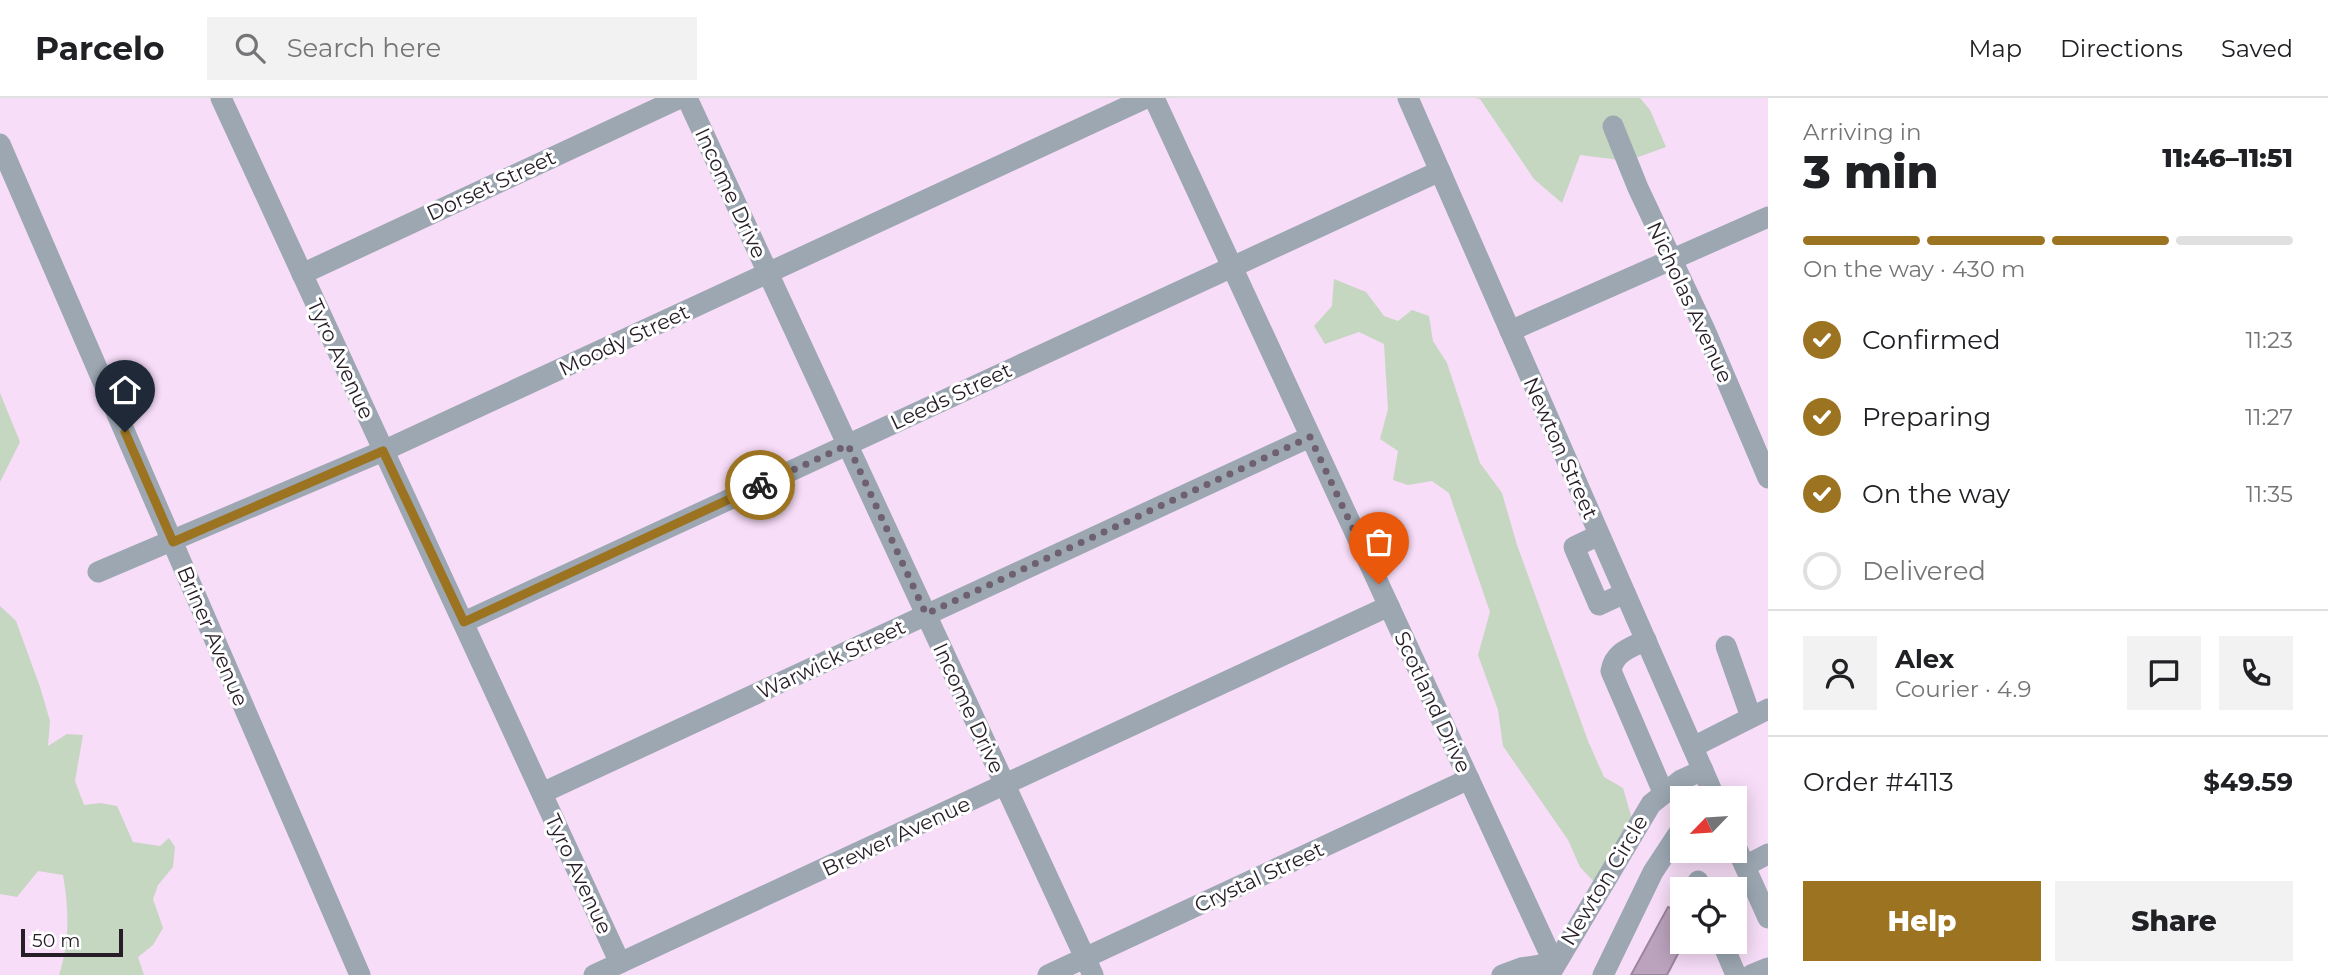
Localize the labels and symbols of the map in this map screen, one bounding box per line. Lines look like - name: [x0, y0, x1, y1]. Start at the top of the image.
- street label: Income Drive: [690, 124, 772, 262]
- street label: Dorset Street: [423, 144, 559, 226]
- street label: Nicholas Avenue: [1642, 218, 1738, 386]
- street label: Tyro Avenue: [302, 295, 380, 423]
- street label: Moody Street: [555, 299, 693, 381]
- street label: Leeds Street: [886, 357, 1016, 435]
- pin: [95, 360, 155, 432]
- street label: Newton Street: [1519, 373, 1603, 523]
- courier: [725, 450, 795, 520]
- pin: [1349, 512, 1409, 584]
- street label: Briner Avenue: [172, 562, 254, 710]
- street label: Warwick Street: [753, 614, 909, 704]
- street label: Scotland Drive: [1389, 627, 1477, 777]
- street label: Income Drive: [928, 639, 1010, 777]
- north arrow: [1670, 786, 1746, 863]
- street label: Brewer Avenue: [818, 791, 974, 881]
- street label: Tyro Avenue: [540, 810, 618, 938]
- street label: Newton Circle: [1555, 810, 1653, 950]
- street label: Crystal Street: [1190, 836, 1328, 918]
- scale bar: [21, 926, 122, 958]

